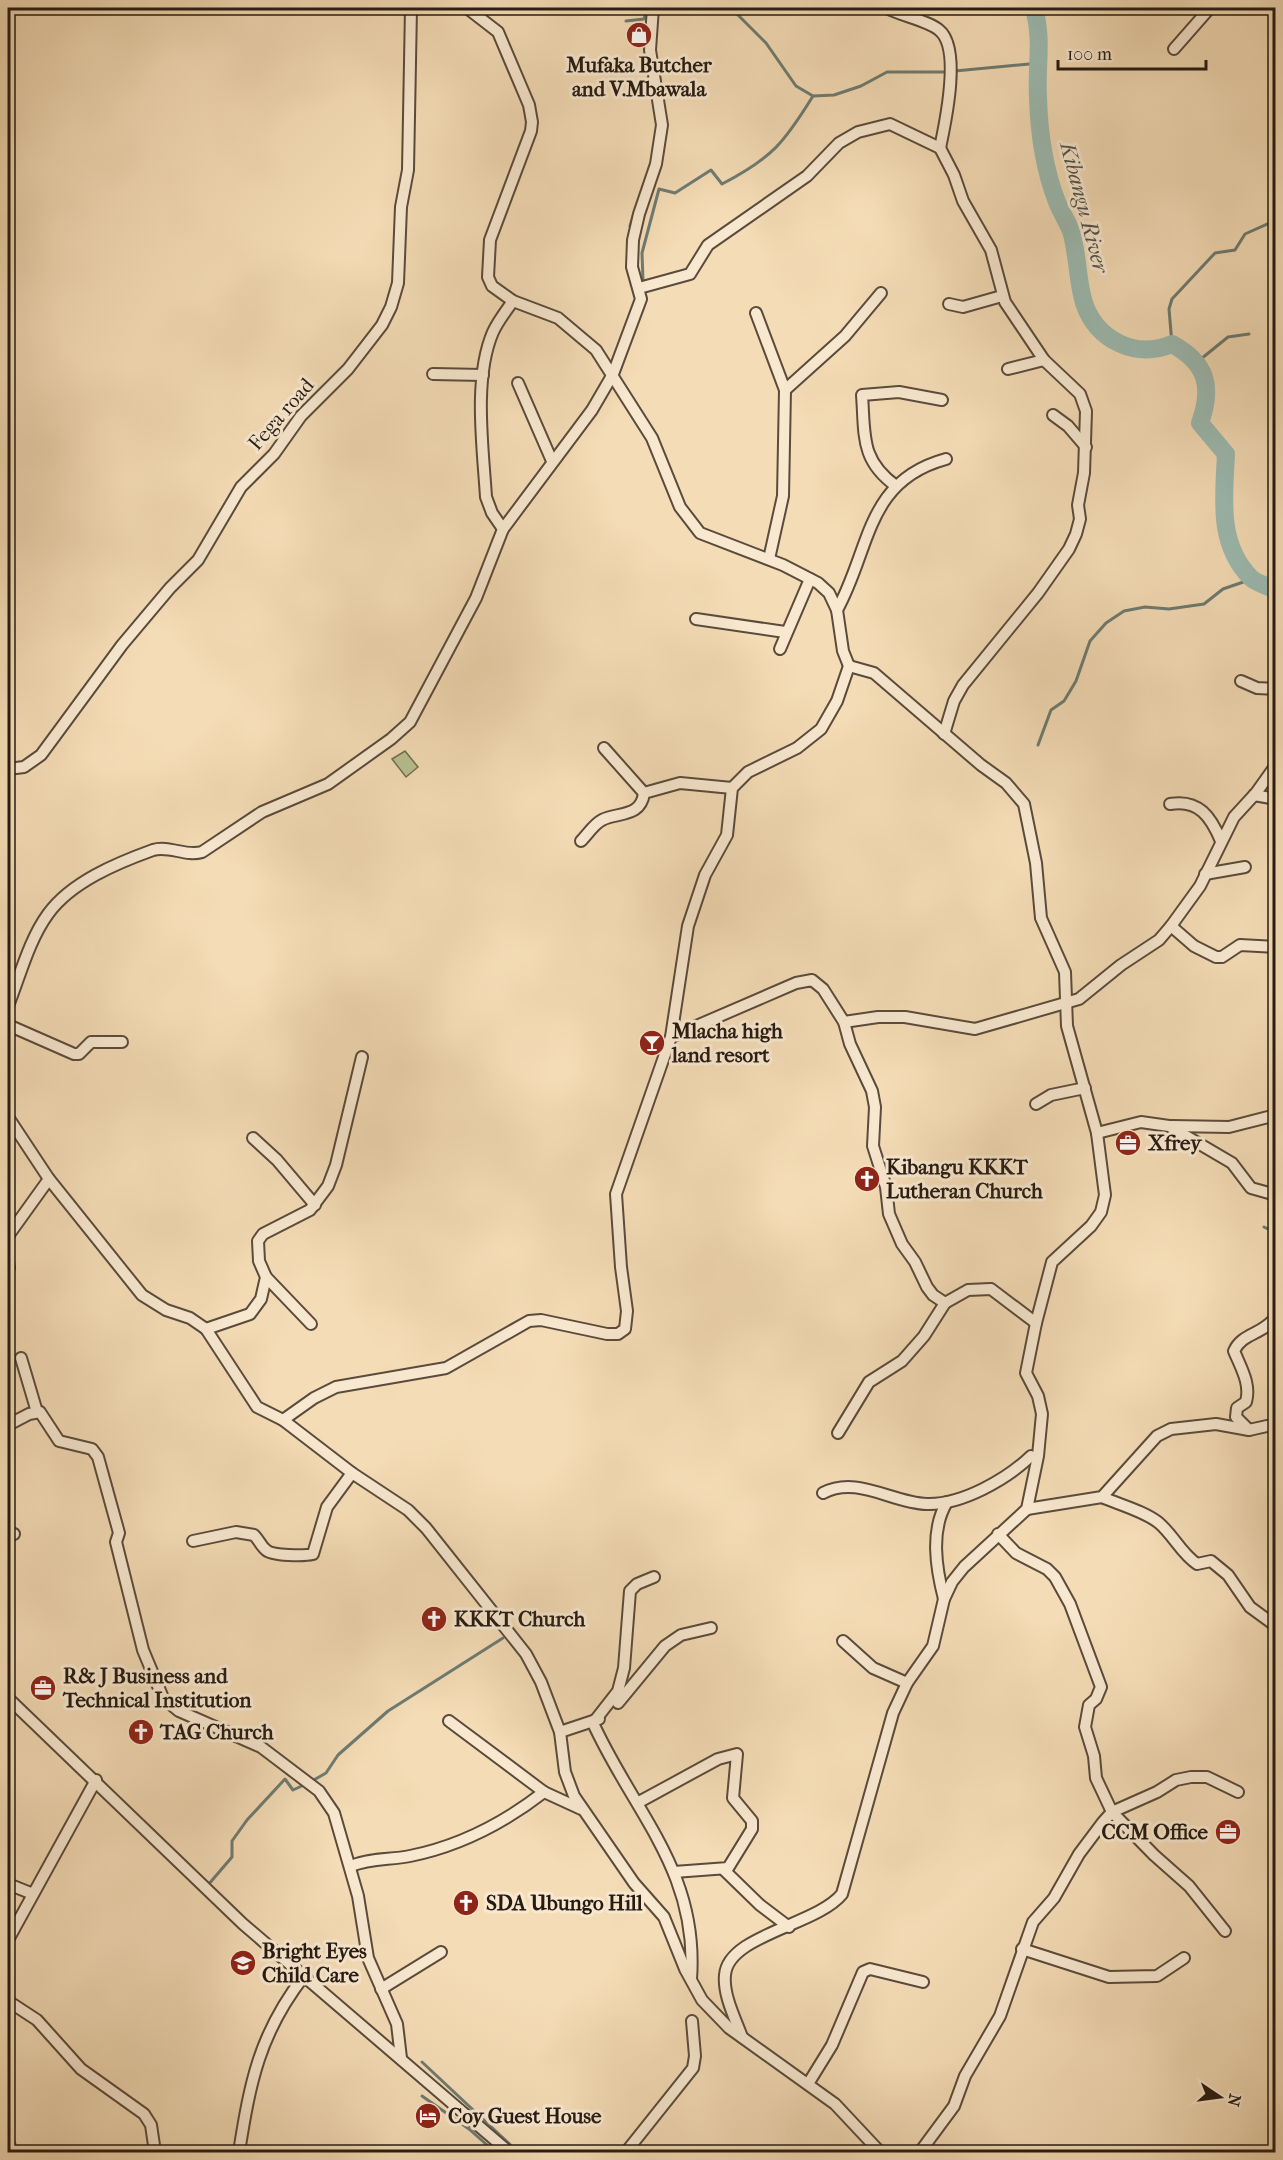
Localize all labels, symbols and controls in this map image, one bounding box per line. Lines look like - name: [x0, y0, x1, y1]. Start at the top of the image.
- shop icon: Mufaka Butcher and V.Mbawala: [624, 20, 654, 50]
- scale bar: [1058, 33, 1206, 71]
- text: 100 m: [1067, 44, 1112, 65]
- place label: Mufaka Butcher and V.Mbawala: [565, 53, 713, 101]
- water label: Kibangu River: [1054, 137, 1115, 278]
- street label: Fega road: [243, 373, 319, 455]
- place label: Mlacha high land resort: [671, 1019, 783, 1067]
- bar icon: Mlacha high land resort: [637, 1028, 667, 1058]
- office icon: Xfrey: [1113, 1128, 1143, 1158]
- place label: Xfrey: [1147, 1131, 1203, 1155]
- place label: Kibangu KKKT Lutheran Church: [886, 1155, 1043, 1203]
- church icon: Kibangu KKKT Lutheran Church: [852, 1164, 882, 1194]
- church icon: KKKT Church: [419, 1604, 449, 1634]
- place label: KKKT Church: [454, 1607, 585, 1631]
- place label: R& J Business and Technical Institution: [62, 1664, 252, 1712]
- office icon: R& J Business and Technical Institution: [28, 1673, 58, 1703]
- church icon: TAG Church: [126, 1717, 156, 1747]
- place label: TAG Church: [159, 1720, 274, 1744]
- office icon: CCM Office: [1213, 1817, 1243, 1847]
- place label: CCM Office: [1101, 1820, 1209, 1844]
- church icon: SDA Ubungo Hill: [451, 1888, 481, 1918]
- place label: SDA Ubungo Hill: [486, 1891, 643, 1915]
- place label: Bright Eyes Child Care: [262, 1939, 367, 1987]
- school or university icon: Bright Eyes Child Care: [228, 1948, 258, 1978]
- north arrow: [1190, 2067, 1250, 2127]
- text: N: [1223, 2092, 1245, 2109]
- hotel icon: Coy Guest House: [413, 2101, 443, 2131]
- place label: Coy Guest House: [448, 2104, 602, 2128]

